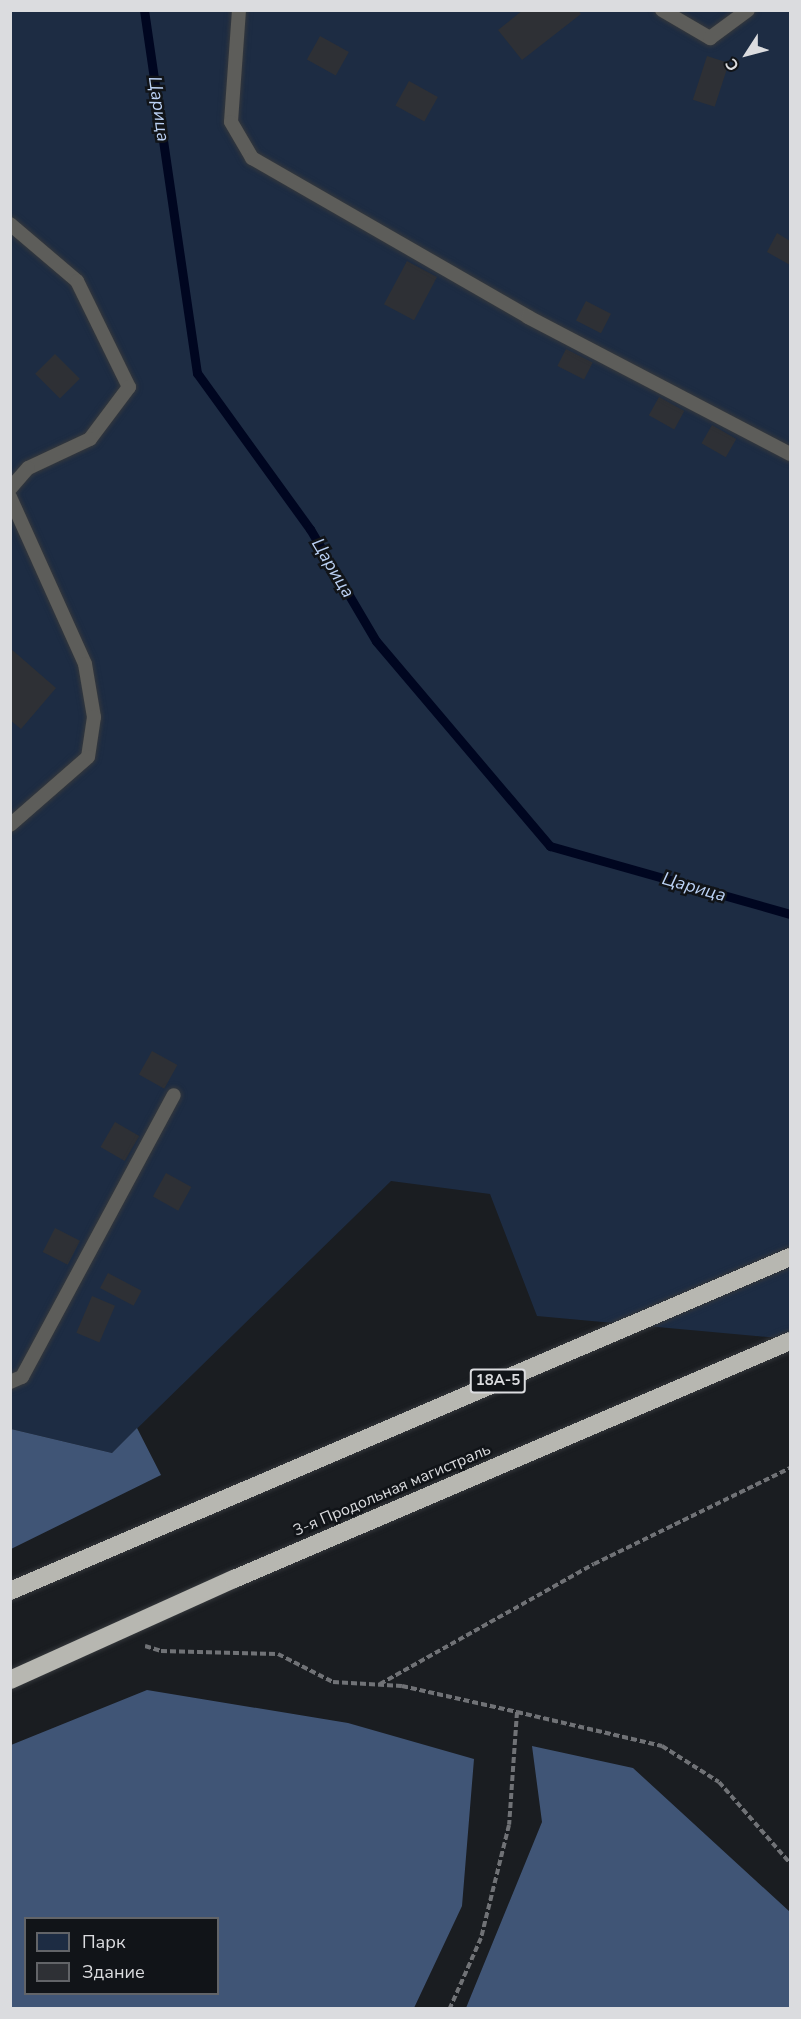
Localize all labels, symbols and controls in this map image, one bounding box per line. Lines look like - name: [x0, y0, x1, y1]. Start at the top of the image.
- north arrow: [717, 24, 777, 84]
- text: С: [720, 54, 745, 75]
- water label: Царица: [144, 75, 174, 143]
- water label: Царица: [307, 534, 359, 602]
- water label: Царица: [659, 868, 729, 906]
- road number: 18А-5: [470, 1369, 526, 1393]
- street label: 3-я Продольная магистраль: [290, 1440, 494, 1540]
- legend: [24, 1917, 219, 1995]
- text: Парк: [82, 1930, 125, 1954]
- text: Здание: [82, 1960, 145, 1984]

